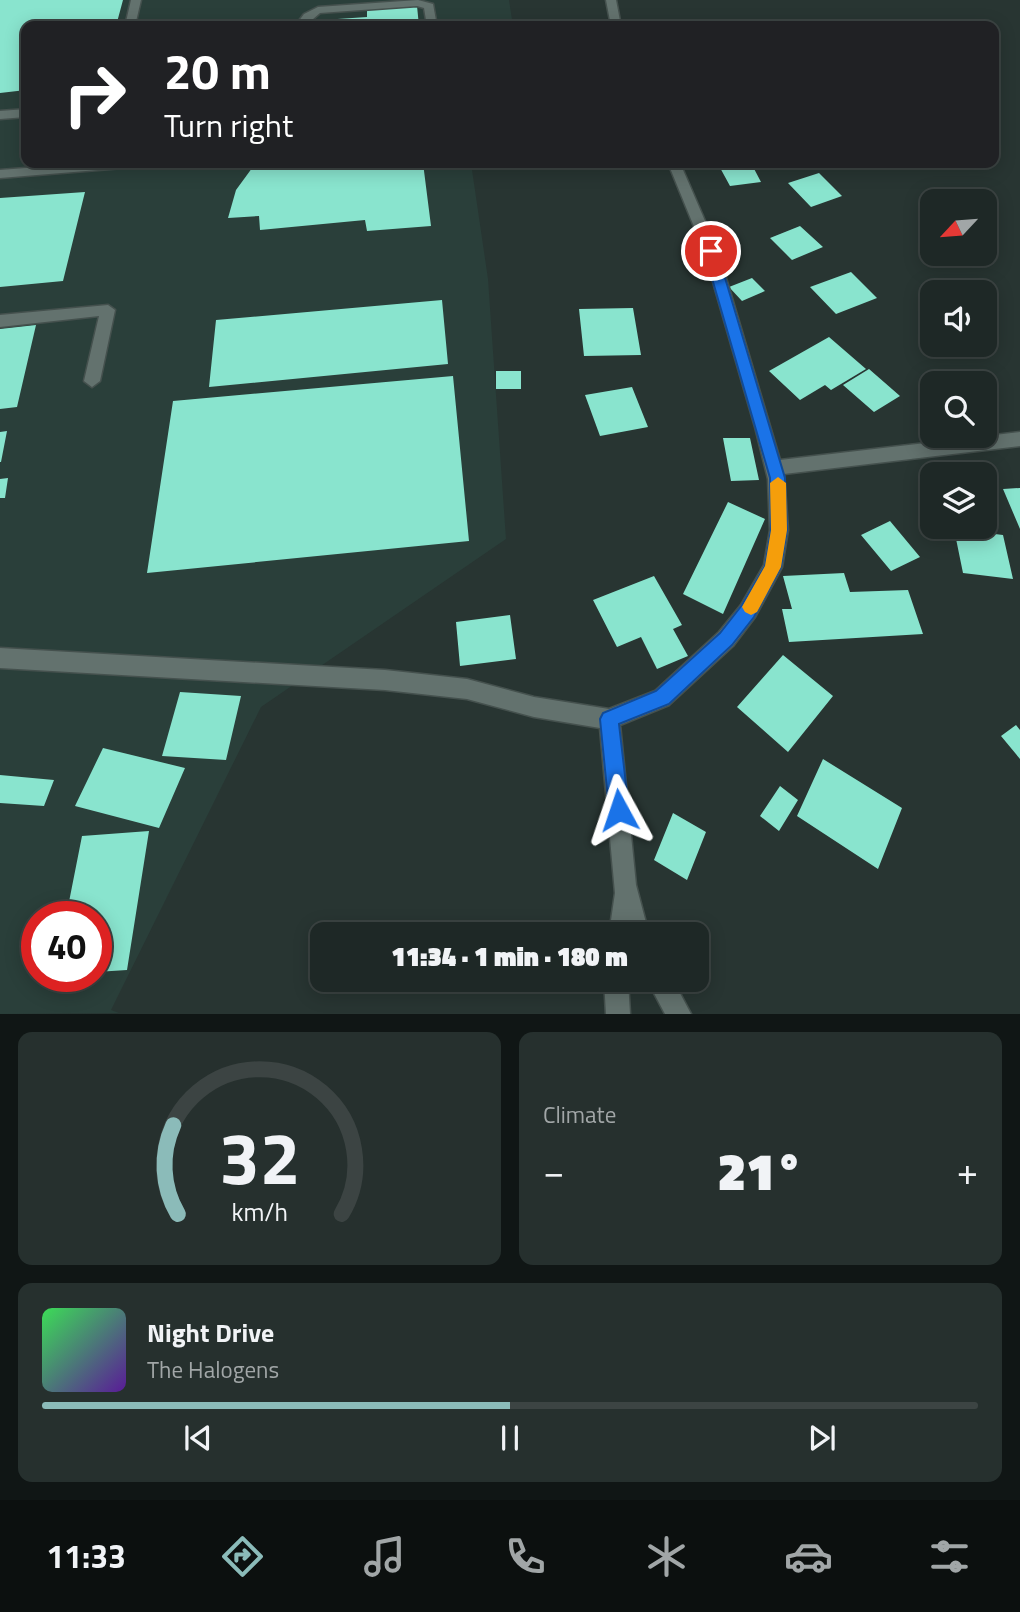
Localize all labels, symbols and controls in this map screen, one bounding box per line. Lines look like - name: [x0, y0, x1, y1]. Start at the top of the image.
- text: 20 m: [164, 33, 271, 108]
- icon: right: [49, 49, 140, 140]
- text: Turn right: [164, 101, 293, 149]
- north arrow: [920, 189, 998, 266]
- map controls: [920, 189, 997, 539]
- pin: [681, 221, 741, 281]
- icon: arrive: [692, 232, 730, 270]
- button: sound: [920, 280, 997, 357]
- button: search: [920, 371, 997, 448]
- button: layers: [920, 462, 997, 539]
- position arrow: [582, 773, 656, 847]
- speed limit sign: 40: [21, 901, 112, 992]
- text: 11:34 · 1 min · 180 m: [391, 937, 628, 976]
- text: Climate: [543, 1097, 616, 1132]
- text: 32: [219, 1103, 300, 1213]
- text: 21°: [718, 1131, 803, 1210]
- text: −: [543, 1142, 564, 1200]
- text: +: [957, 1142, 978, 1200]
- text: km/h: [231, 1193, 288, 1231]
- text: Night Drive: [147, 1313, 274, 1352]
- text: The Halogens: [147, 1352, 279, 1387]
- icon: previous: [179, 1419, 217, 1457]
- icon: pause: [491, 1419, 529, 1457]
- icon: next: [803, 1419, 841, 1457]
- text: 11:33: [46, 1532, 126, 1580]
- icon: directions: [218, 1532, 267, 1581]
- icon: music: [360, 1532, 409, 1581]
- icon: phone: [501, 1532, 550, 1581]
- icon: climate: [642, 1532, 691, 1581]
- icon: car: [784, 1532, 833, 1581]
- icon: filters: [925, 1532, 974, 1581]

